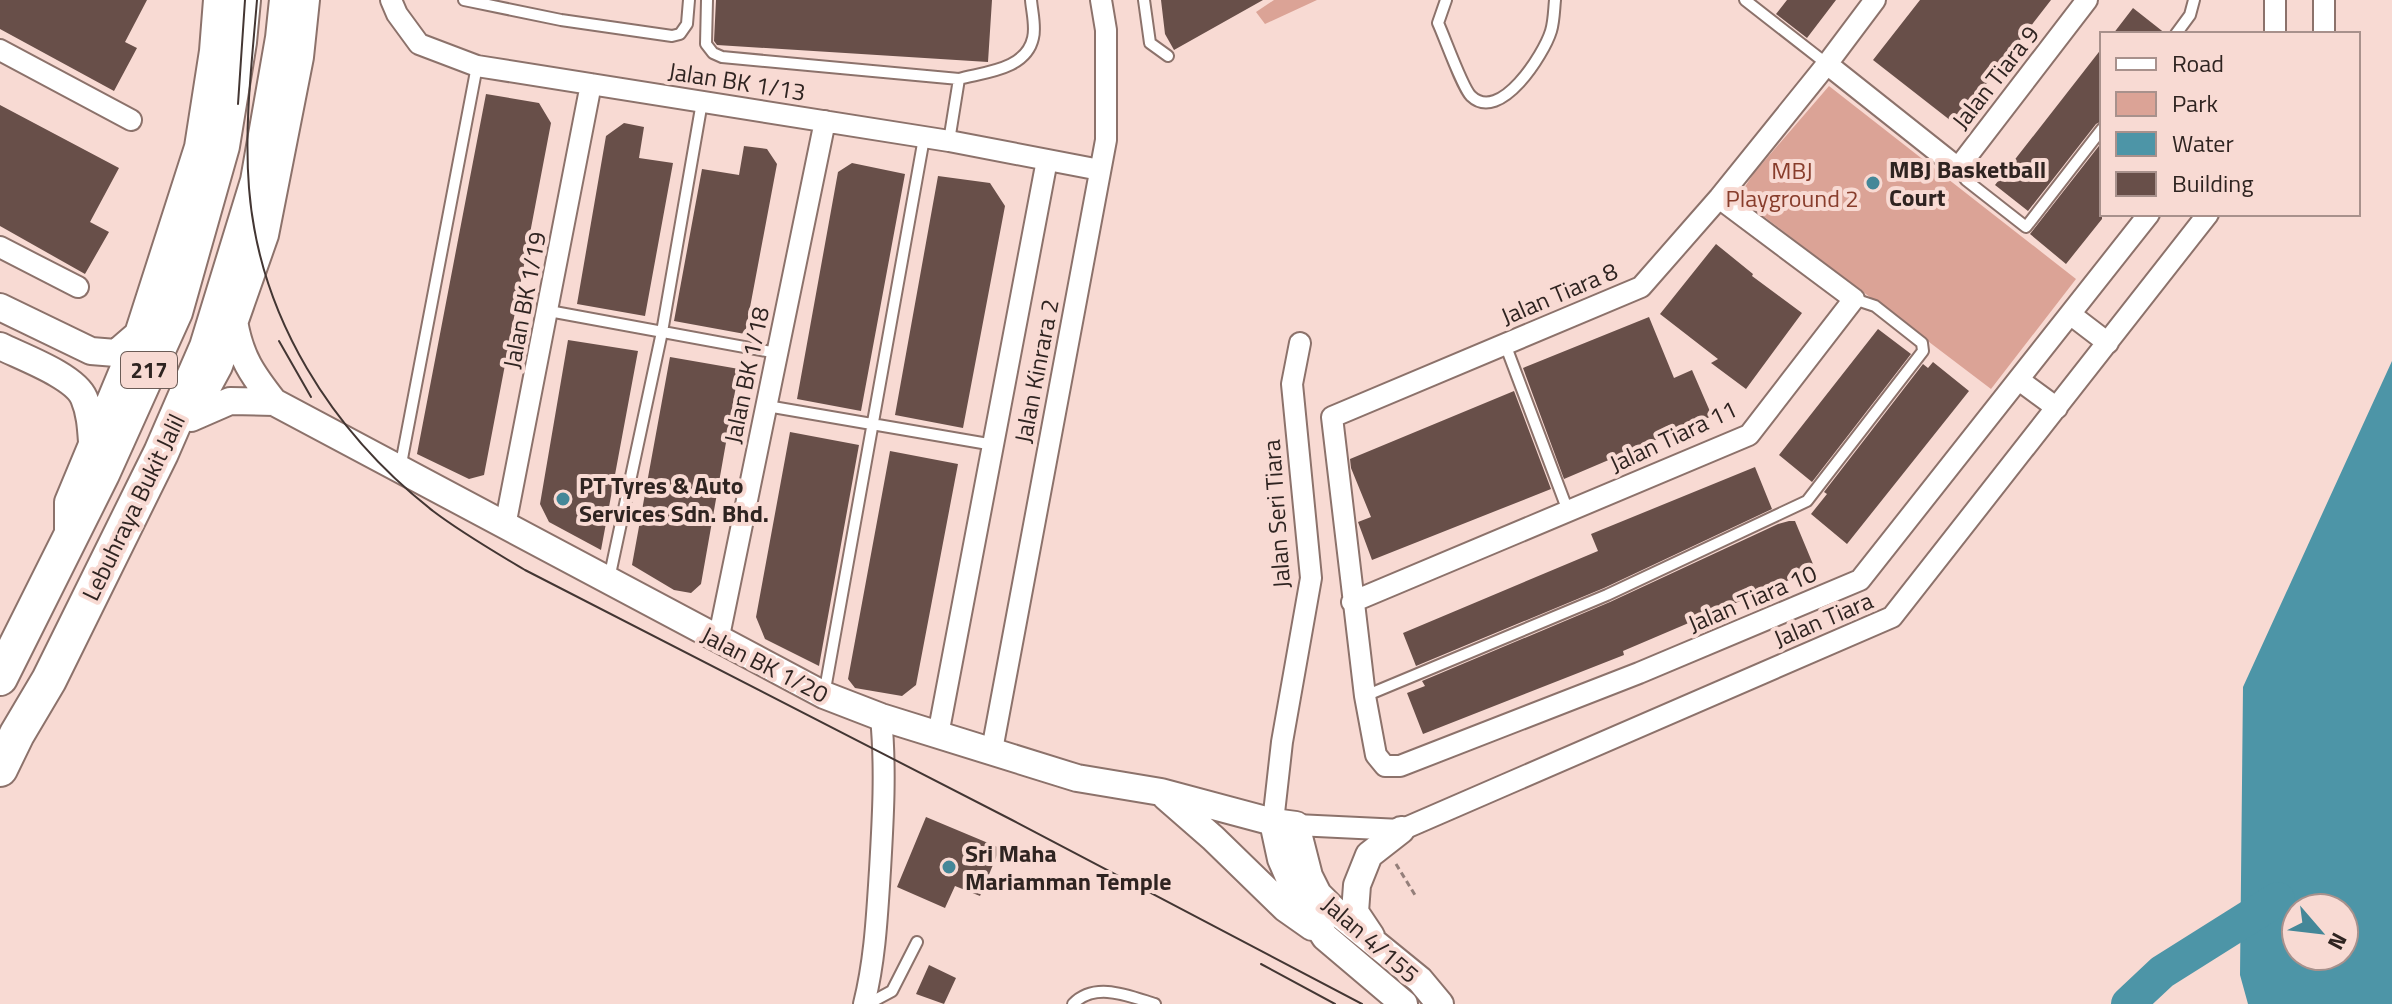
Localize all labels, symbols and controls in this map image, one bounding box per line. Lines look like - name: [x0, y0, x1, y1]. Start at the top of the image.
- street label: Jalan Tiara 9: [1943, 17, 2047, 137]
- legend: [2100, 32, 2360, 216]
- text: Road: [2172, 45, 2224, 81]
- street label: Jalan BK 1/13: [666, 52, 808, 110]
- text: Park: [2172, 85, 2218, 121]
- text: Water: [2172, 125, 2234, 161]
- place label: MBJ Basketball Court: [1889, 151, 2046, 215]
- park label: MBJ Playground 2: [1725, 152, 1859, 216]
- text: Building: [2172, 165, 2254, 201]
- marker: MBJ Basketball Court: [1864, 174, 1882, 192]
- street label: Jalan BK 1/19: [493, 229, 555, 371]
- street label: Jalan Tiara 8: [1495, 252, 1623, 334]
- street label: Jalan Kinrara 2: [1004, 296, 1068, 446]
- street label: Jalan BK 1/18: [714, 303, 778, 447]
- road number: 217: [121, 352, 177, 388]
- street label: Jalan Tiara 11: [1603, 391, 1743, 481]
- street label: Lebuhraya Bukit Jalil: [72, 407, 194, 607]
- street label: Jalan Seri Tiara: [1253, 438, 1299, 590]
- place label: PT Tyres & Auto Services Sdn. Bhd.: [579, 467, 769, 531]
- marker: PT Tyres & Auto Services Sdn. Bhd.: [554, 490, 572, 508]
- street label: Jalan Tiara 10: [1682, 555, 1822, 641]
- street label: Jalan Tiara: [1768, 582, 1878, 656]
- street label: Jalan BK 1/20: [695, 616, 835, 712]
- place label: Sri Maha Mariamman Temple: [965, 835, 1171, 899]
- marker: Sri Maha Mariamman Temple: [940, 858, 958, 876]
- street label: Jalan 4/155: [1315, 887, 1427, 991]
- north arrow: [2280, 892, 2360, 972]
- text: N: [2319, 927, 2356, 956]

